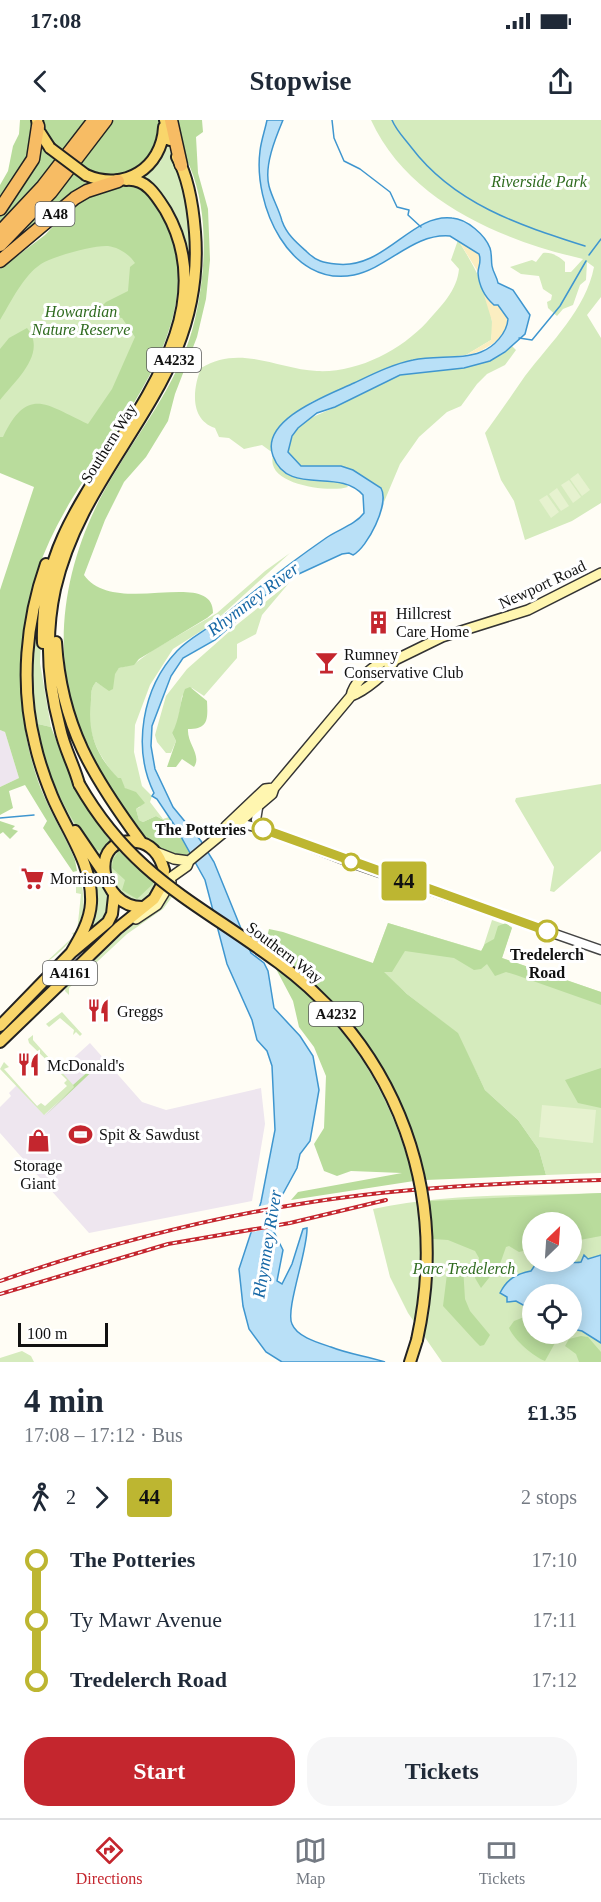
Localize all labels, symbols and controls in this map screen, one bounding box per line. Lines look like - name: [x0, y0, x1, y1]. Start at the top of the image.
- text: 17:08: [30, 8, 81, 33]
- icon: back: [24, 65, 57, 98]
- icon: share: [544, 65, 577, 98]
- text: Stopwise: [249, 66, 352, 96]
- park label: Riverside Park: [490, 173, 588, 190]
- road number: A48: [36, 202, 74, 226]
- park label: Howardian Nature Reserve: [31, 303, 130, 338]
- road number: A4232: [147, 348, 201, 372]
- street label: Southern Way: [77, 400, 140, 487]
- water label: Rhymney River: [202, 557, 304, 641]
- street label: Newport Road: [496, 557, 589, 613]
- place label: Hillcrest Care Home: [396, 605, 469, 640]
- building icon: Hillcrest Care Home: [365, 609, 391, 635]
- place label: Rumney Conservative Club: [344, 646, 464, 681]
- bar icon: Rumney Conservative Club: [313, 650, 339, 676]
- marker: The Potteries: [252, 818, 274, 840]
- place label: The Potteries: [155, 821, 246, 838]
- unlabelled marker: [342, 853, 360, 871]
- line badge: 44: [377, 862, 431, 900]
- supermarket icon: Morrisons: [19, 865, 45, 891]
- text: 44: [394, 869, 415, 893]
- place label: Morrisons: [50, 870, 116, 887]
- street label: Southern Way: [243, 918, 326, 987]
- marker: Tredelerch Road: [536, 920, 558, 942]
- place label: Tredelerch Road: [510, 946, 584, 981]
- road number: A4161: [43, 961, 97, 985]
- restaurant icon: Greggs: [86, 998, 112, 1024]
- road number: A4232: [309, 1002, 363, 1026]
- place label: Greggs: [117, 1003, 163, 1021]
- restaurant icon: McDonald's: [16, 1052, 42, 1078]
- place label: McDonald's: [47, 1057, 125, 1074]
- sports icon: Spit & Sawdust: [68, 1121, 94, 1147]
- place label: Spit & Sawdust: [99, 1126, 200, 1144]
- shop icon: Storage Giant: [25, 1127, 51, 1153]
- place label: Storage Giant: [14, 1157, 62, 1192]
- water label: Rhymney River: [248, 1187, 286, 1301]
- north arrow: [522, 1212, 582, 1272]
- map controls: [522, 1212, 582, 1344]
- park label: Parc Tredelerch: [412, 1260, 515, 1277]
- button: locate: [522, 1284, 582, 1344]
- scale bar: [18, 1320, 108, 1348]
- text: 100 m: [27, 1325, 67, 1342]
- text: 4 min: [24, 1383, 104, 1419]
- text: £1.35: [528, 1400, 577, 1425]
- text: 17:08 – 17:12 · Bus: [24, 1424, 183, 1446]
- icon: walk: [24, 1481, 57, 1514]
- icon: forward: [85, 1481, 118, 1514]
- text: 44: [139, 1485, 160, 1509]
- text: 2: [66, 1486, 76, 1508]
- text: 2 stops: [521, 1486, 577, 1508]
- text: The Potteries: [70, 1547, 195, 1572]
- text: 17:10: [531, 1549, 577, 1571]
- text: Ty Mawr Avenue: [70, 1607, 222, 1632]
- text: 17:11: [532, 1609, 577, 1631]
- text: Tredelerch Road: [70, 1667, 227, 1692]
- text: 17:12: [531, 1669, 577, 1691]
- button: Start: [24, 1737, 295, 1806]
- button: Tickets: [307, 1737, 577, 1806]
- tab: Directions: [76, 1834, 142, 1888]
- tab: Map: [294, 1834, 327, 1888]
- tab: Tickets: [479, 1834, 525, 1888]

